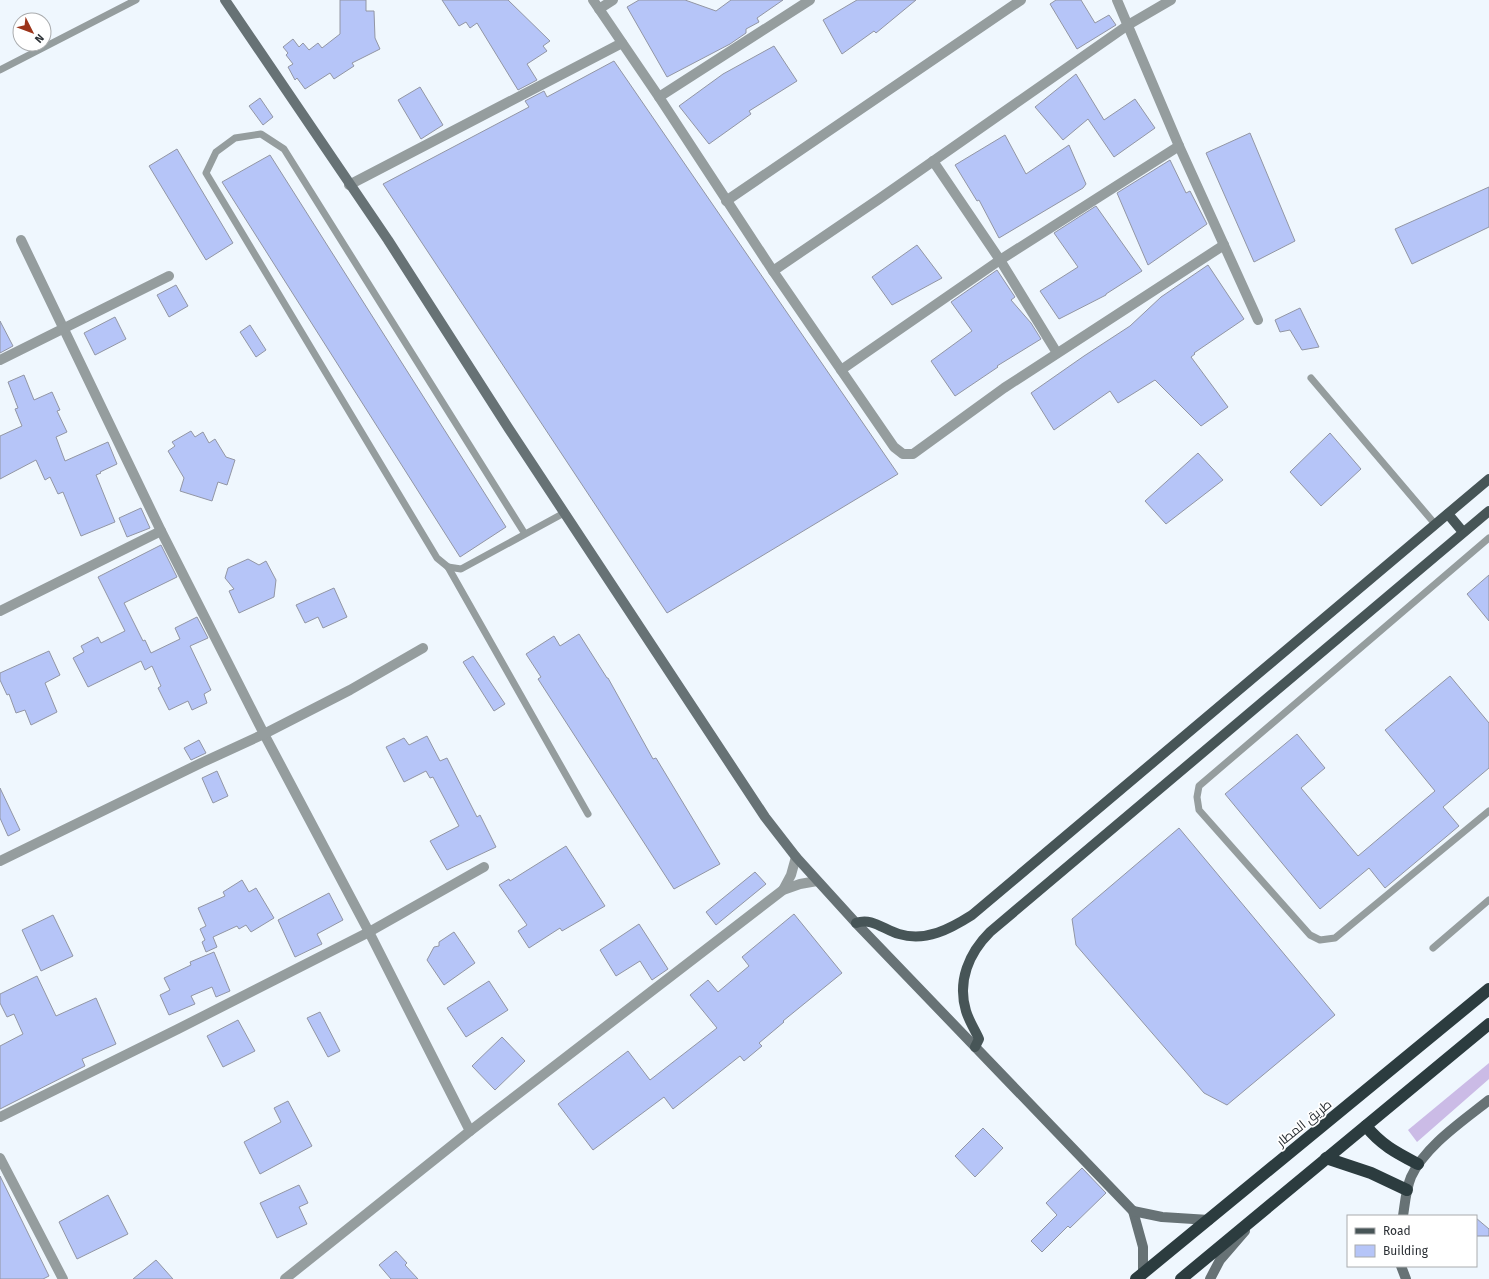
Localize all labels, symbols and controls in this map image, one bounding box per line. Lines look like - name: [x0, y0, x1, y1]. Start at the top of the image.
- north arrow: [12, 12, 52, 52]
- text: N: [32, 31, 46, 45]
- street label: طريق المطار: [1273, 1096, 1334, 1150]
- legend: [1347, 1215, 1477, 1267]
- text: Road: [1383, 1224, 1411, 1238]
- text: Building: [1383, 1244, 1429, 1258]

